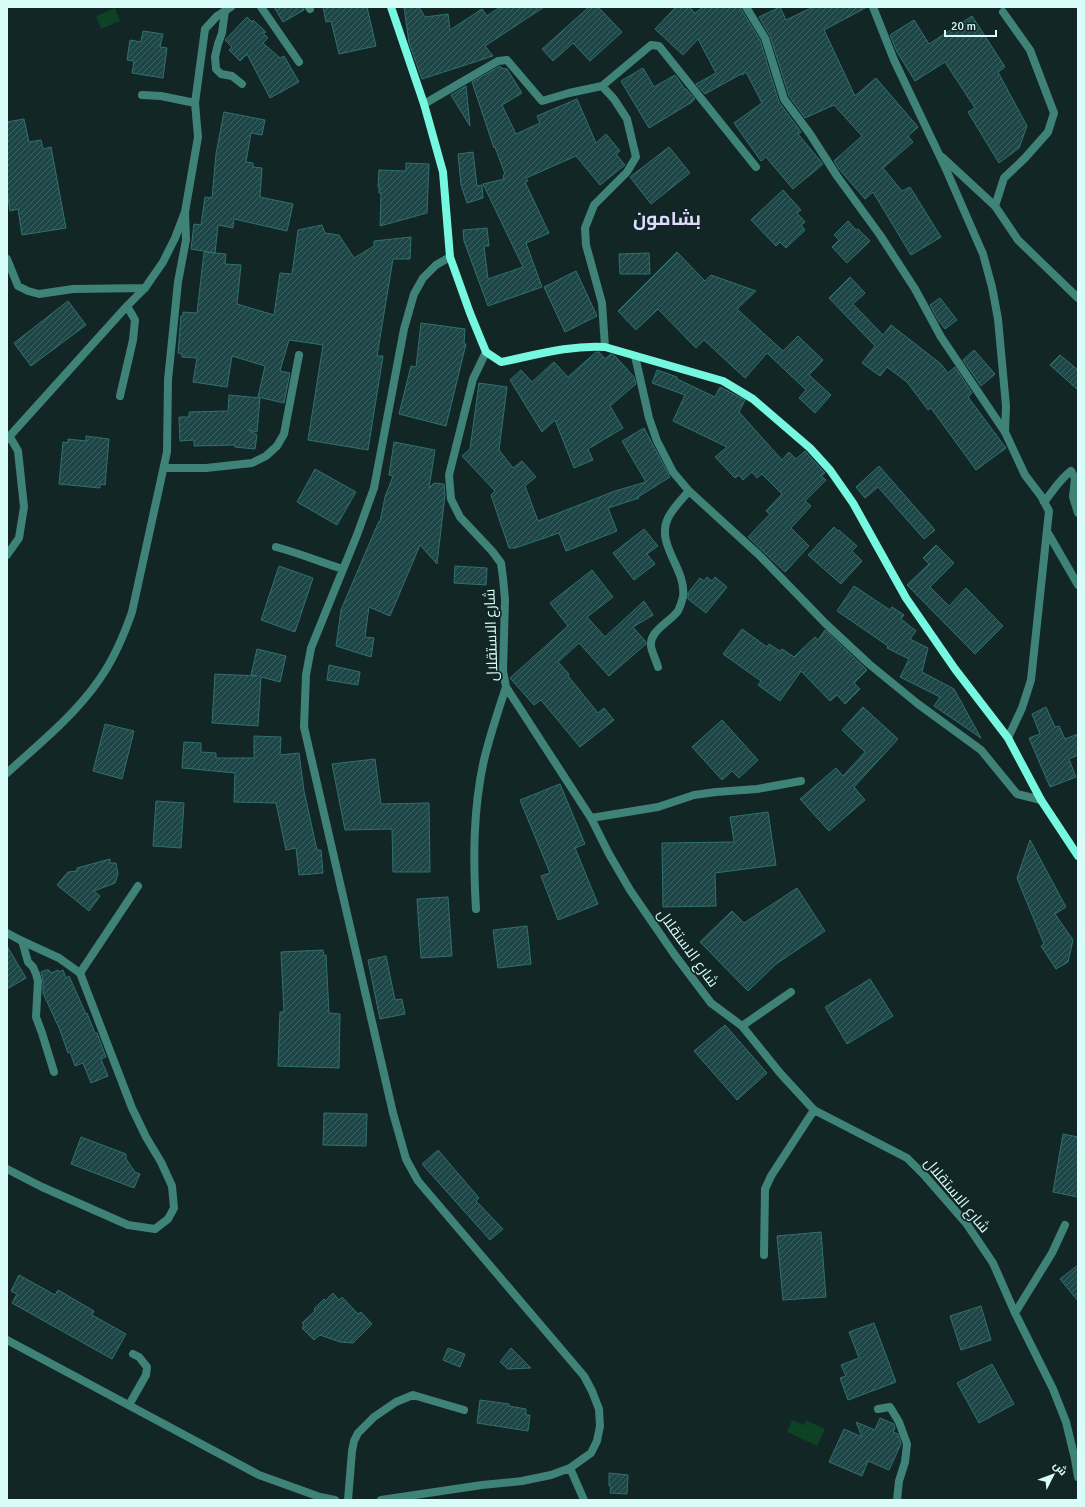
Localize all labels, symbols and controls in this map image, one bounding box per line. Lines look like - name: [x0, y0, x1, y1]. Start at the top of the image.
- scale bar: [945, 12, 996, 38]
- text: 20 m: [951, 19, 976, 34]
- district label: بشامون: [633, 207, 701, 231]
- street label: شارع الاستقلال: [480, 588, 504, 682]
- street label: شارع الاستقلال: [652, 905, 722, 992]
- street label: شارع الاستقلال: [919, 1154, 994, 1238]
- north arrow: [1033, 1455, 1073, 1495]
- text: ش: [1051, 1459, 1070, 1478]

